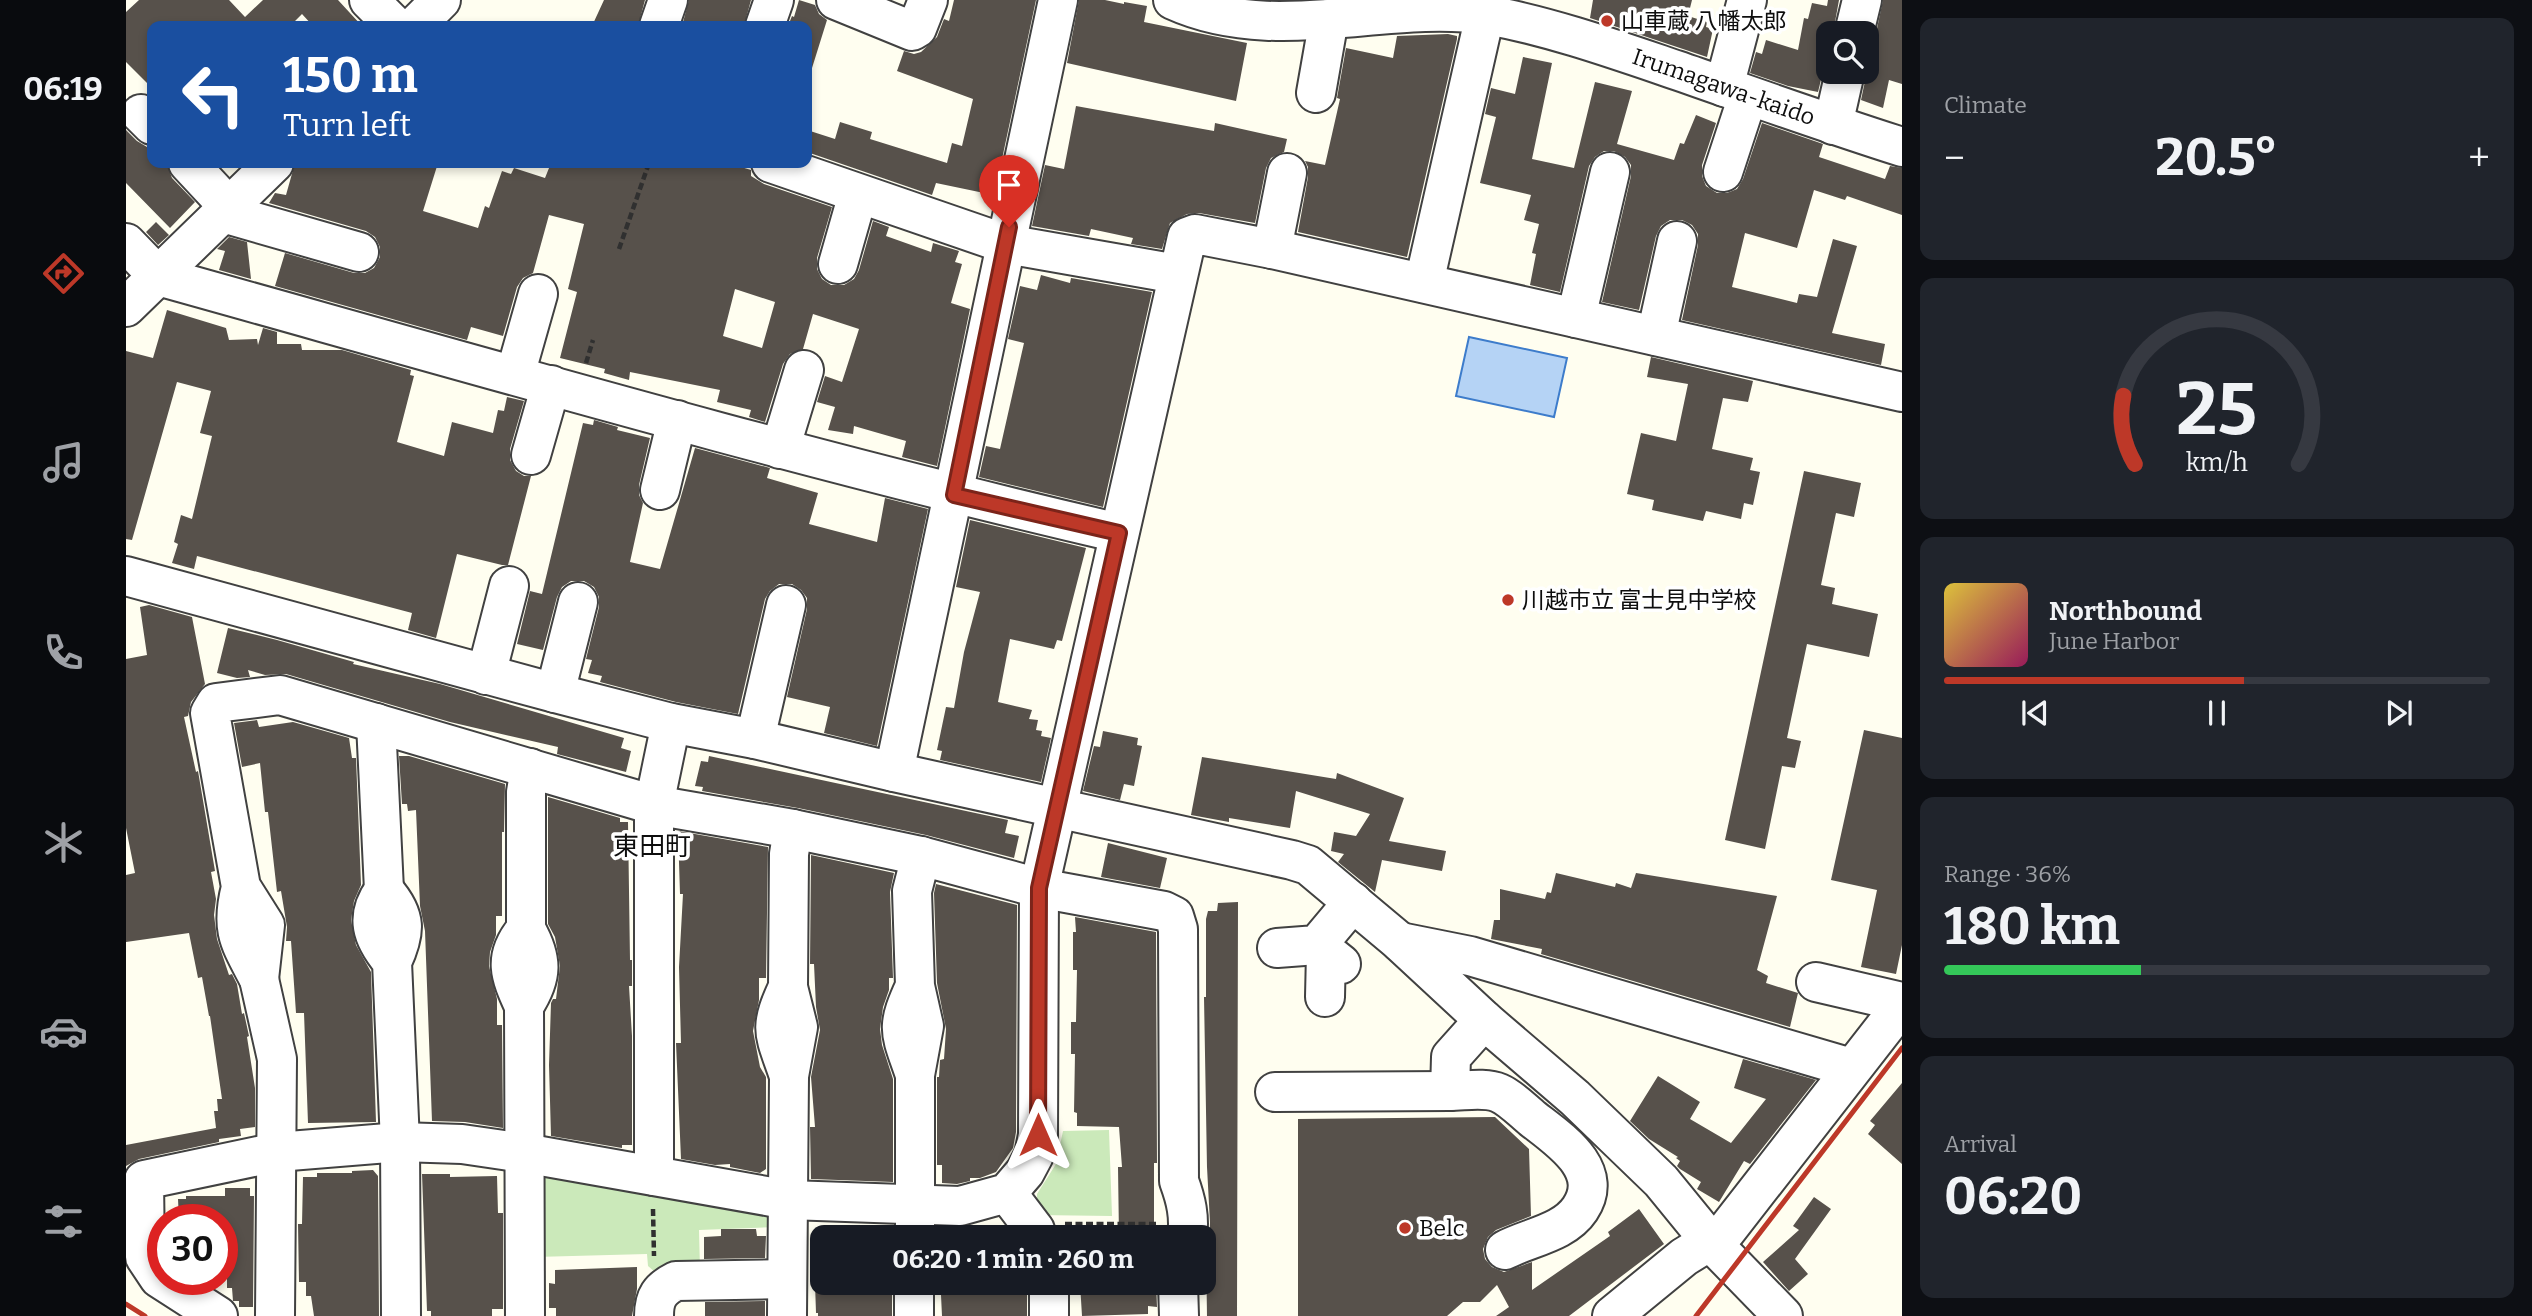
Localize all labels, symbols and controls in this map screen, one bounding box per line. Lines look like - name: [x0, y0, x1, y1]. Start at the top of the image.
- place label: 山車蔵 八幡太郎: [1621, 7, 1787, 35]
- marker: 山車蔵 八幡太郎: [1599, 13, 1615, 29]
- map controls: [1816, 21, 1879, 84]
- button: search: [1816, 21, 1879, 84]
- street label: Irumagawa-kaido: [1629, 42, 1819, 131]
- text: 150 m: [283, 46, 418, 105]
- icon: left: [168, 49, 259, 140]
- text: 06:19: [23, 70, 103, 108]
- text: Climate: [1944, 91, 2027, 119]
- text: Turn left: [283, 106, 411, 144]
- text: 20.5°: [2155, 126, 2278, 189]
- text: −: [1944, 135, 1965, 181]
- text: +: [2468, 135, 2490, 181]
- pin: [979, 155, 1039, 227]
- icon: arrive: [990, 166, 1028, 204]
- icon: directions: [39, 249, 88, 298]
- text: 25: [2177, 367, 2257, 454]
- icon: music: [39, 438, 88, 487]
- text: km/h: [2186, 448, 2248, 478]
- place label: 川越市立 富士見中学校: [1522, 586, 1757, 614]
- marker: 川越市立 富士見中学校: [1500, 592, 1516, 608]
- text: Northbound: [2049, 596, 2202, 627]
- text: June Harbor: [2049, 627, 2179, 655]
- icon: phone: [39, 628, 88, 677]
- icon: previous: [2016, 694, 2054, 732]
- icon: pause: [2198, 694, 2236, 732]
- icon: next: [2380, 694, 2418, 732]
- icon: climate: [39, 818, 88, 867]
- district label: 東田町: [613, 831, 691, 862]
- text: Range · 36%: [1944, 860, 2071, 888]
- text: 180 km: [1944, 895, 2120, 958]
- icon: car: [39, 1007, 88, 1056]
- position arrow: [1001, 1098, 1075, 1172]
- text: Arrival: [1944, 1130, 2017, 1158]
- text: 06:20: [1944, 1165, 2082, 1228]
- icon: filters: [39, 1197, 88, 1246]
- speed limit sign: 30: [147, 1204, 238, 1295]
- place label: Belc: [1419, 1214, 1465, 1242]
- marker: Belc: [1397, 1220, 1413, 1236]
- text: 06:20 · 1 min · 260 m: [892, 1244, 1134, 1275]

